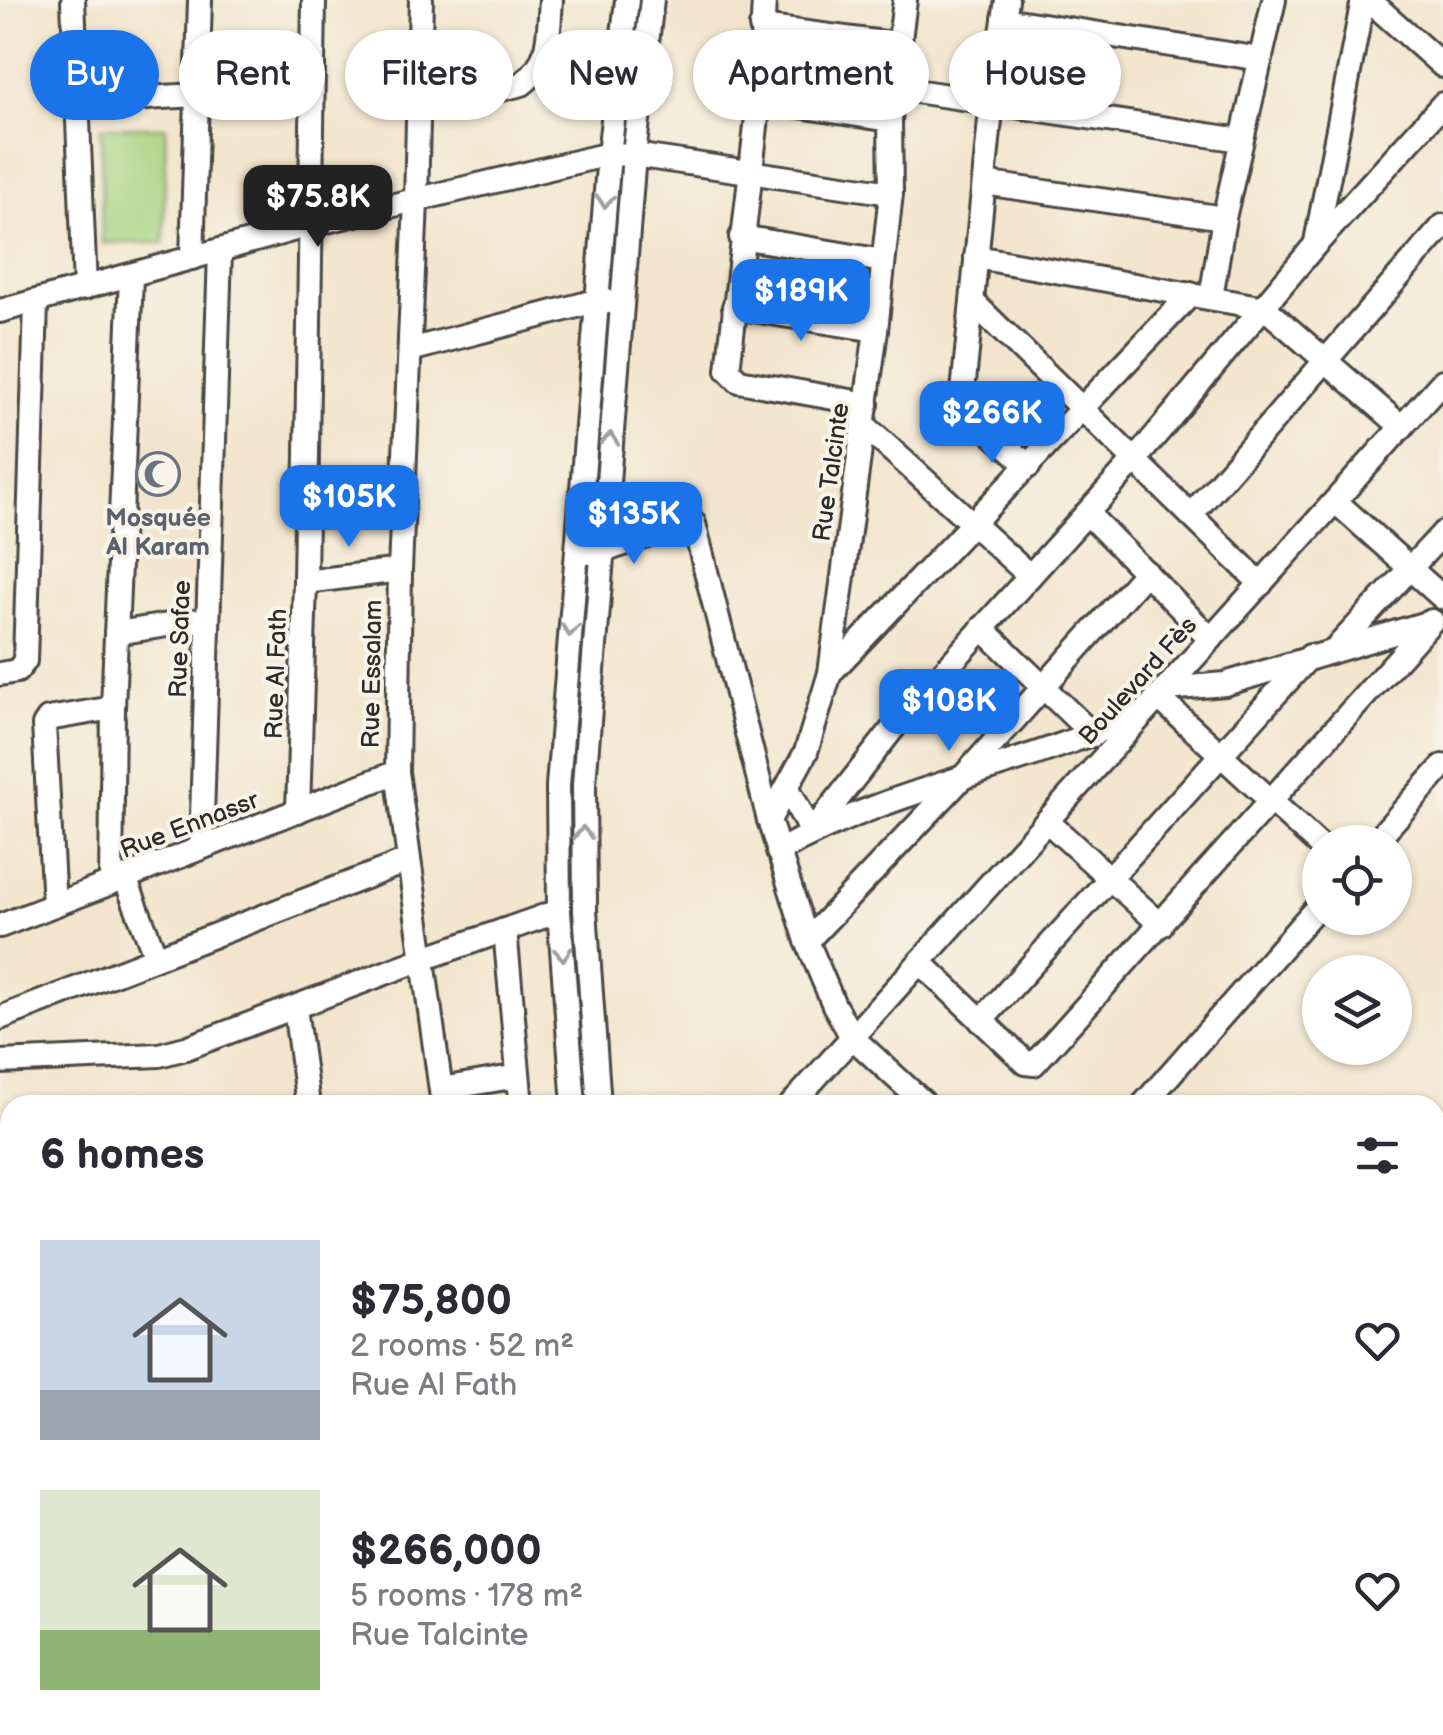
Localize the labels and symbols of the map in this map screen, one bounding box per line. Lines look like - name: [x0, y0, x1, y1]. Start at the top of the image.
- pin: $75.8K: [237, 165, 399, 250]
- one-way arrow: [595, 194, 617, 210]
- pin: $189K: [731, 259, 871, 344]
- pin: $266K: [922, 381, 1062, 466]
- street label: Rue Talcinte: [806, 401, 857, 543]
- one-way arrow: [598, 431, 620, 447]
- mosque icon: Mosquée Al Karam: [135, 451, 181, 497]
- pin: $105K: [279, 465, 419, 550]
- pin: $135K: [564, 482, 704, 567]
- place label: Mosquée Al Karam: [105, 503, 211, 563]
- street label: Rue Safae: [163, 579, 198, 698]
- street label: Rue Essalam: [356, 599, 389, 749]
- street label: Rue Al Fath: [259, 608, 294, 740]
- street label: Boulevard Fès: [1072, 610, 1204, 752]
- one-way arrow: [560, 622, 582, 638]
- pin: $108K: [879, 669, 1019, 754]
- street label: Rue Ennassr: [116, 784, 264, 866]
- one-way arrow: [572, 825, 594, 840]
- one-way arrow: [551, 947, 573, 963]

